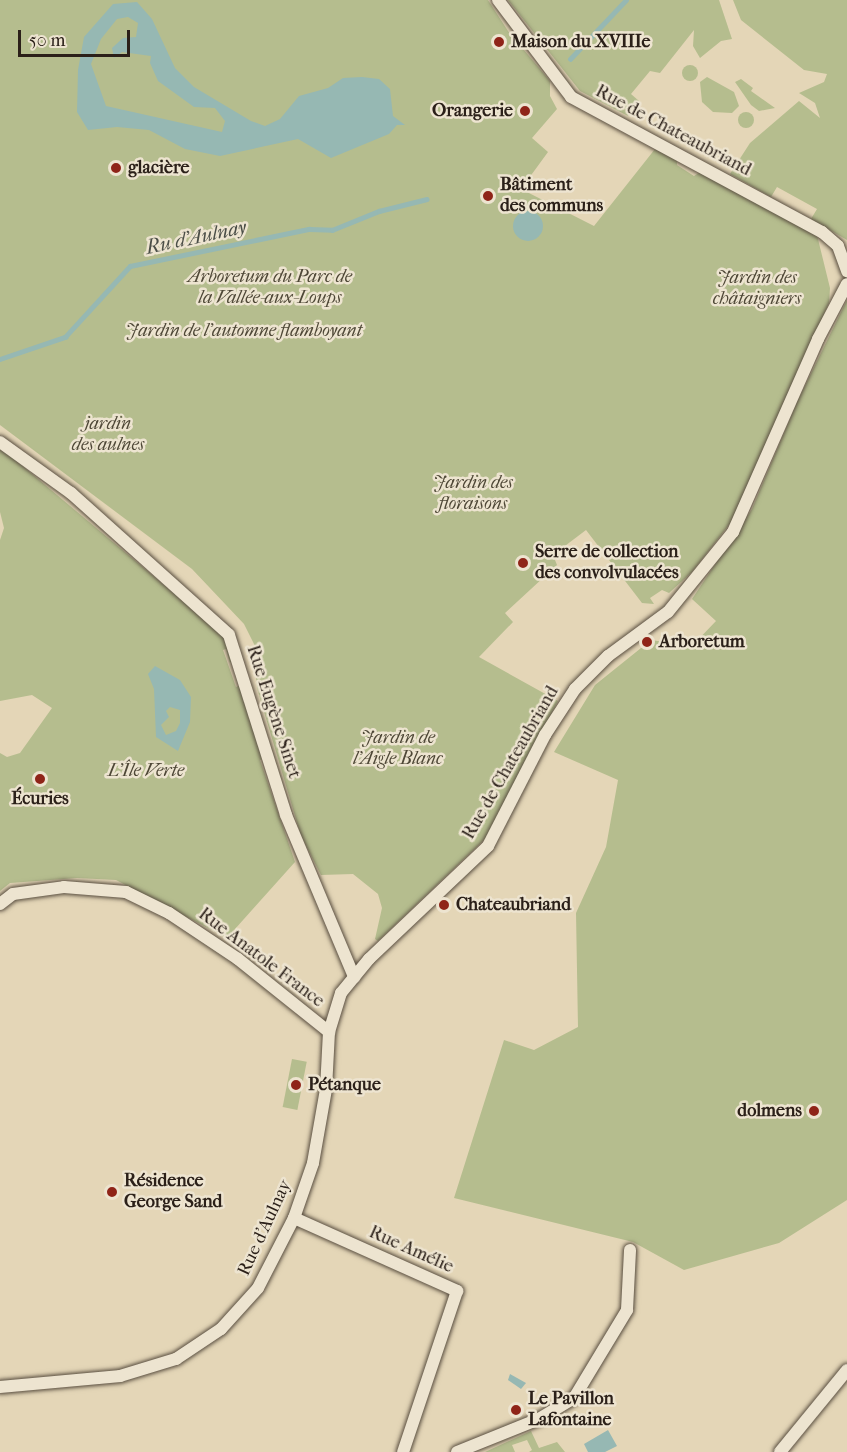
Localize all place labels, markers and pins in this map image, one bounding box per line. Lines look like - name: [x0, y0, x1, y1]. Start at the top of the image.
- place label: Maison du XVIIIe: [511, 31, 650, 53]
- marker: Maison du XVIIIe: [492, 35, 506, 49]
- place label: Orangerie: [432, 100, 513, 122]
- marker: Orangerie: [518, 104, 532, 118]
- place label: glacière: [128, 157, 189, 179]
- marker: glacière: [109, 161, 123, 175]
- place label: Bâtiment des communs: [500, 175, 603, 218]
- marker: Bâtiment des communs: [481, 189, 495, 203]
- place label: Serre de collection des convolvulacées: [535, 542, 679, 584]
- marker: Serre de collection des convolvulacées: [516, 556, 530, 570]
- place label: Arboretum: [659, 631, 745, 653]
- marker: Arboretum: [640, 635, 654, 649]
- marker: Écuries: [33, 772, 47, 786]
- place label: Écuries: [11, 788, 69, 810]
- place label: Chateaubriand: [456, 894, 571, 916]
- marker: Chateaubriand: [437, 898, 451, 912]
- place label: Pétanque: [308, 1074, 381, 1096]
- marker: Pétanque: [289, 1078, 303, 1092]
- place label: dolmens: [737, 1100, 802, 1122]
- marker: dolmens: [807, 1104, 821, 1118]
- place label: Résidence George Sand: [124, 1171, 222, 1214]
- marker: Résidence George Sand: [105, 1185, 119, 1199]
- place label: Le Pavillon Lafontaine: [528, 1389, 614, 1432]
- marker: Le Pavillon Lafontaine: [509, 1403, 523, 1417]

